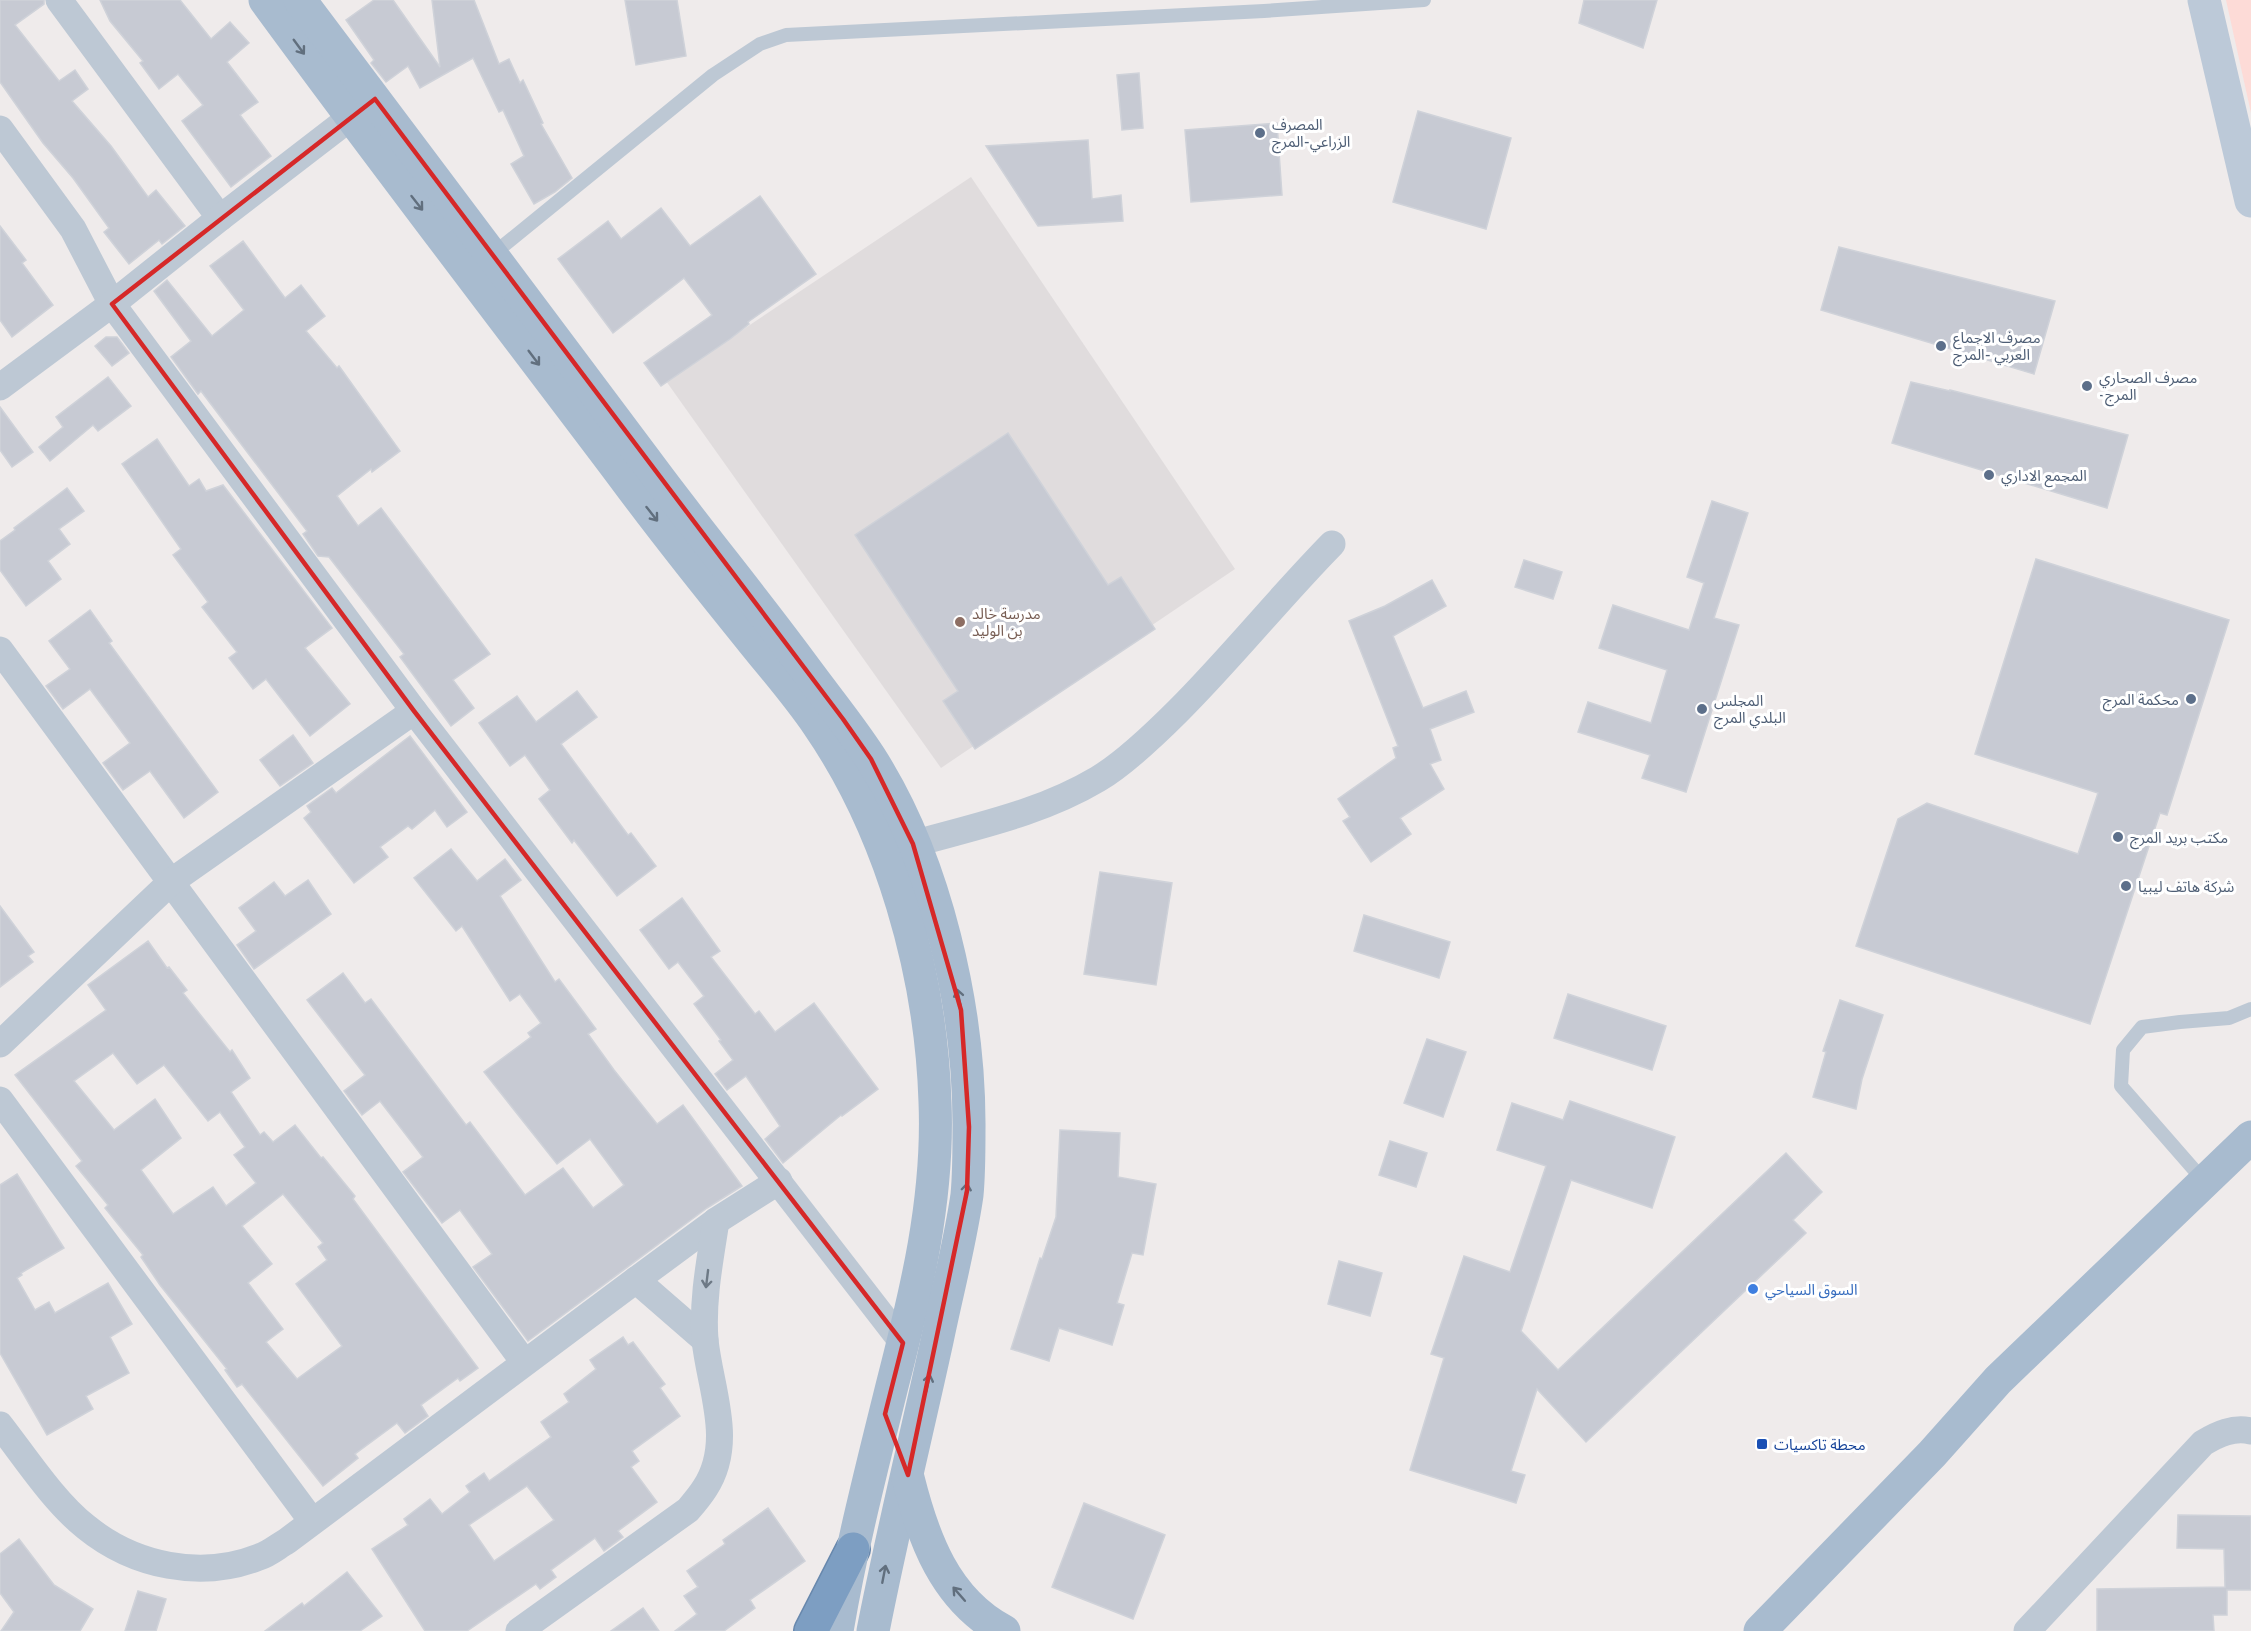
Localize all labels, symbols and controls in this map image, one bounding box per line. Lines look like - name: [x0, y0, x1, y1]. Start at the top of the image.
- one-way arrow: [293, 39, 306, 55]
- place label: المصرف الزراعي-المرج: [1272, 115, 1350, 154]
- marker: المصرف الزراعي-المرج: [1253, 126, 1267, 140]
- one-way arrow: [411, 194, 424, 210]
- place label: مصرف الاجماع العربي -المرج: [1953, 328, 2041, 367]
- marker: مصرف الاجماع العربي -المرج: [1934, 339, 1948, 353]
- one-way arrow: [528, 350, 541, 366]
- place label: مصرف الصحاري -المرج: [2099, 368, 2197, 407]
- marker: مصرف الصحاري -المرج: [2080, 379, 2094, 393]
- place label: المجمع الاداري: [2001, 466, 2087, 488]
- marker: المجمع الاداري: [1982, 468, 1996, 482]
- one-way arrow: [645, 506, 658, 522]
- place label: مدرسة خالد بن الوليد: [972, 604, 1041, 640]
- marker: مدرسة خالد بن الوليد: [953, 615, 967, 629]
- place label: محكمة المرج: [2103, 690, 2179, 712]
- place label: المجلس البلدي المرج: [1714, 691, 1786, 730]
- marker: محكمة المرج: [2184, 692, 2198, 706]
- marker: المجلس البلدي المرج: [1695, 702, 1709, 716]
- place label: مكتب بريد المرج: [2130, 828, 2228, 850]
- marker: مكتب بريد المرج: [2111, 830, 2125, 844]
- place label: شركة هاتف ليبيا: [2138, 877, 2234, 896]
- marker: شركة هاتف ليبيا: [2119, 879, 2133, 893]
- one-way arrow: [952, 989, 964, 1008]
- one-way arrow: [961, 1183, 972, 1203]
- one-way arrow: [702, 1269, 713, 1289]
- place label: السوق السياحي: [1765, 1280, 1858, 1301]
- marker: السوق السياحي: [1746, 1282, 1760, 1296]
- one-way arrow: [922, 1374, 934, 1393]
- place label: محطة تاكسيات: [1774, 1435, 1866, 1454]
- marker: محطة تاكسيات: [1755, 1437, 1769, 1451]
- one-way arrow: [879, 1564, 890, 1584]
- one-way arrow: [952, 1587, 966, 1602]

